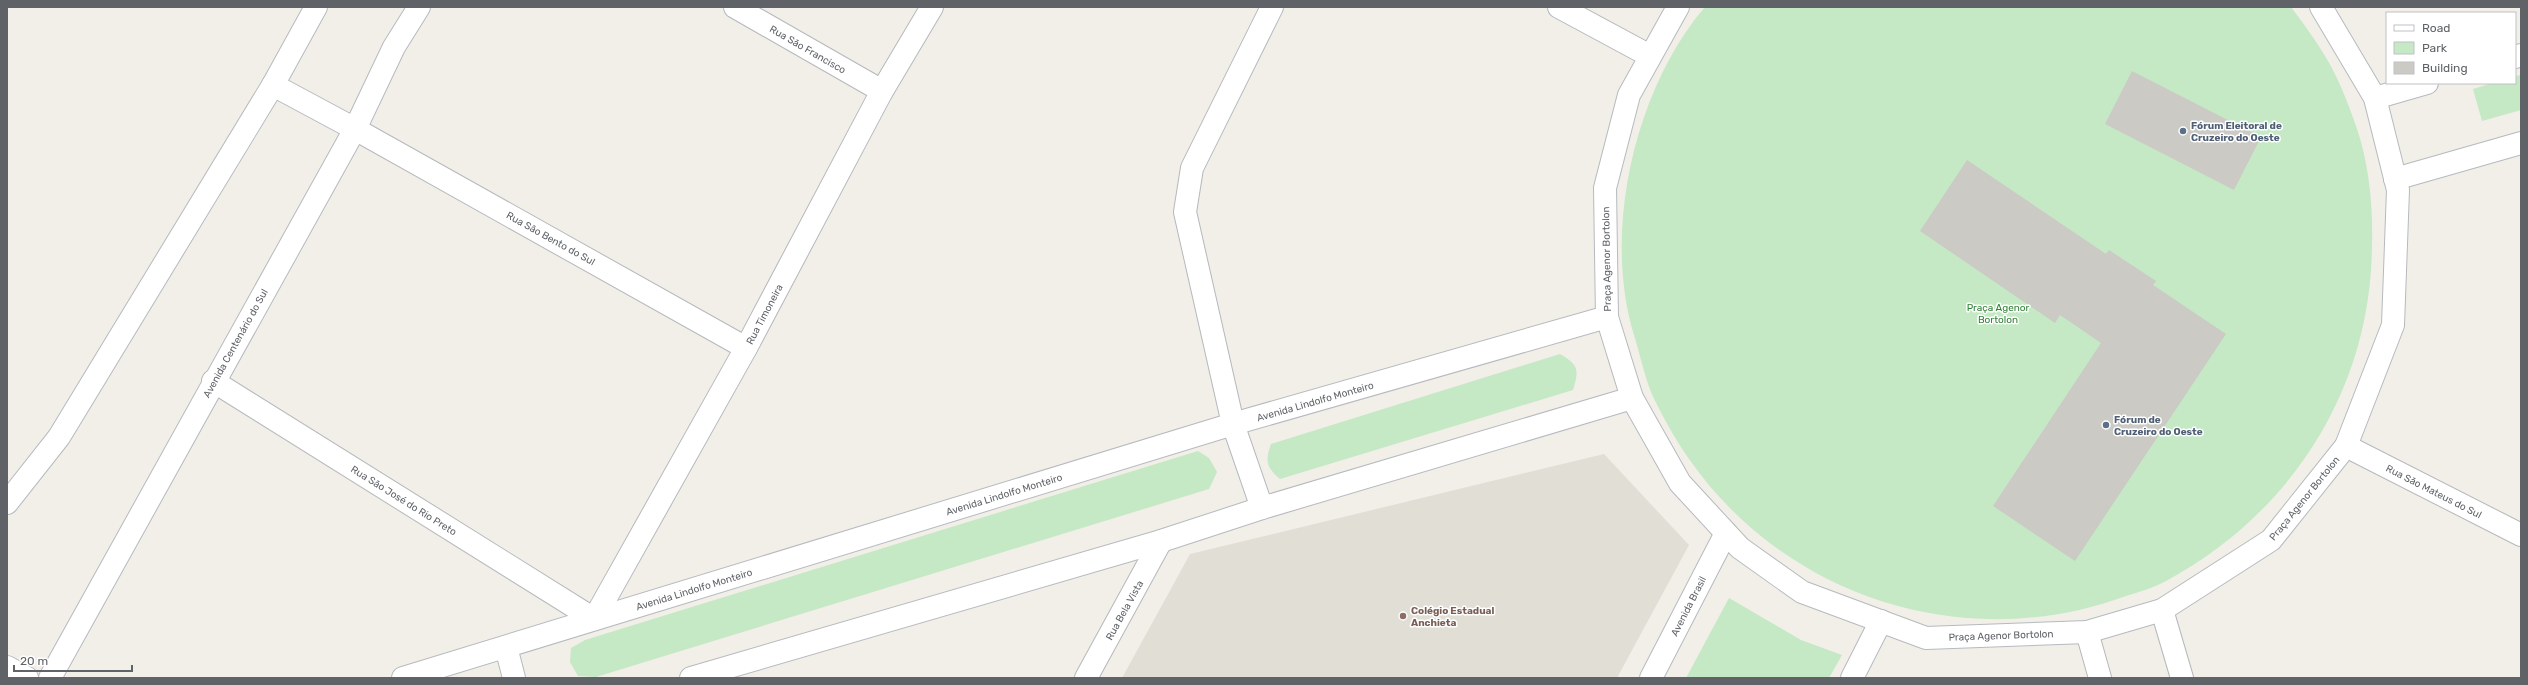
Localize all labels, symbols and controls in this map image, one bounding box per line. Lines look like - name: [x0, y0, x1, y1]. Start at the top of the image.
- legend: [2386, 12, 2516, 84]
- text: Road: [2422, 21, 2450, 35]
- street label: Rua São Francisco: [767, 23, 848, 77]
- text: Park: [2422, 41, 2448, 55]
- text: Building: [2422, 61, 2468, 75]
- place label: Fórum Eleitoral de Cruzeiro do Oeste: [2191, 120, 2282, 144]
- marker: Fórum Eleitoral de Cruzeiro do Oeste: [2178, 126, 2188, 136]
- street label: Praça Agenor Bortolon: [1600, 206, 1614, 312]
- street label: Rua São Bento do Sul: [504, 209, 597, 268]
- street label: Rua Timoneira: [744, 282, 786, 347]
- street label: Avenida Centenário do Sul: [201, 287, 271, 400]
- park label: Praça Agenor Bortolon: [1967, 302, 2030, 326]
- street label: Avenida Lindolfo Monteiro: [1255, 379, 1375, 424]
- place label: Fórum de Cruzeiro do Oeste: [2114, 414, 2203, 438]
- marker: Fórum de Cruzeiro do Oeste: [2101, 420, 2111, 430]
- street label: Praça Agenor Bortolon: [2267, 454, 2342, 543]
- street label: Rua São José do Rio Preto: [348, 463, 459, 538]
- street label: Rua São Mateus do Sul: [2384, 463, 2483, 521]
- street label: Avenida Lindolfo Monteiro: [945, 471, 1064, 518]
- street label: Avenida Lindolfo Monteiro: [635, 566, 754, 613]
- street label: Avenida Brasil: [1669, 574, 1709, 638]
- street label: Rua Bela Vista: [1104, 579, 1146, 642]
- place label: Colégio Estadual Anchieta: [1411, 605, 1494, 629]
- marker: Colégio Estadual Anchieta: [1398, 611, 1408, 621]
- street label: Praça Agenor Bortolon: [1948, 628, 2054, 644]
- scale bar: [14, 647, 132, 673]
- text: 20 m: [20, 654, 48, 668]

